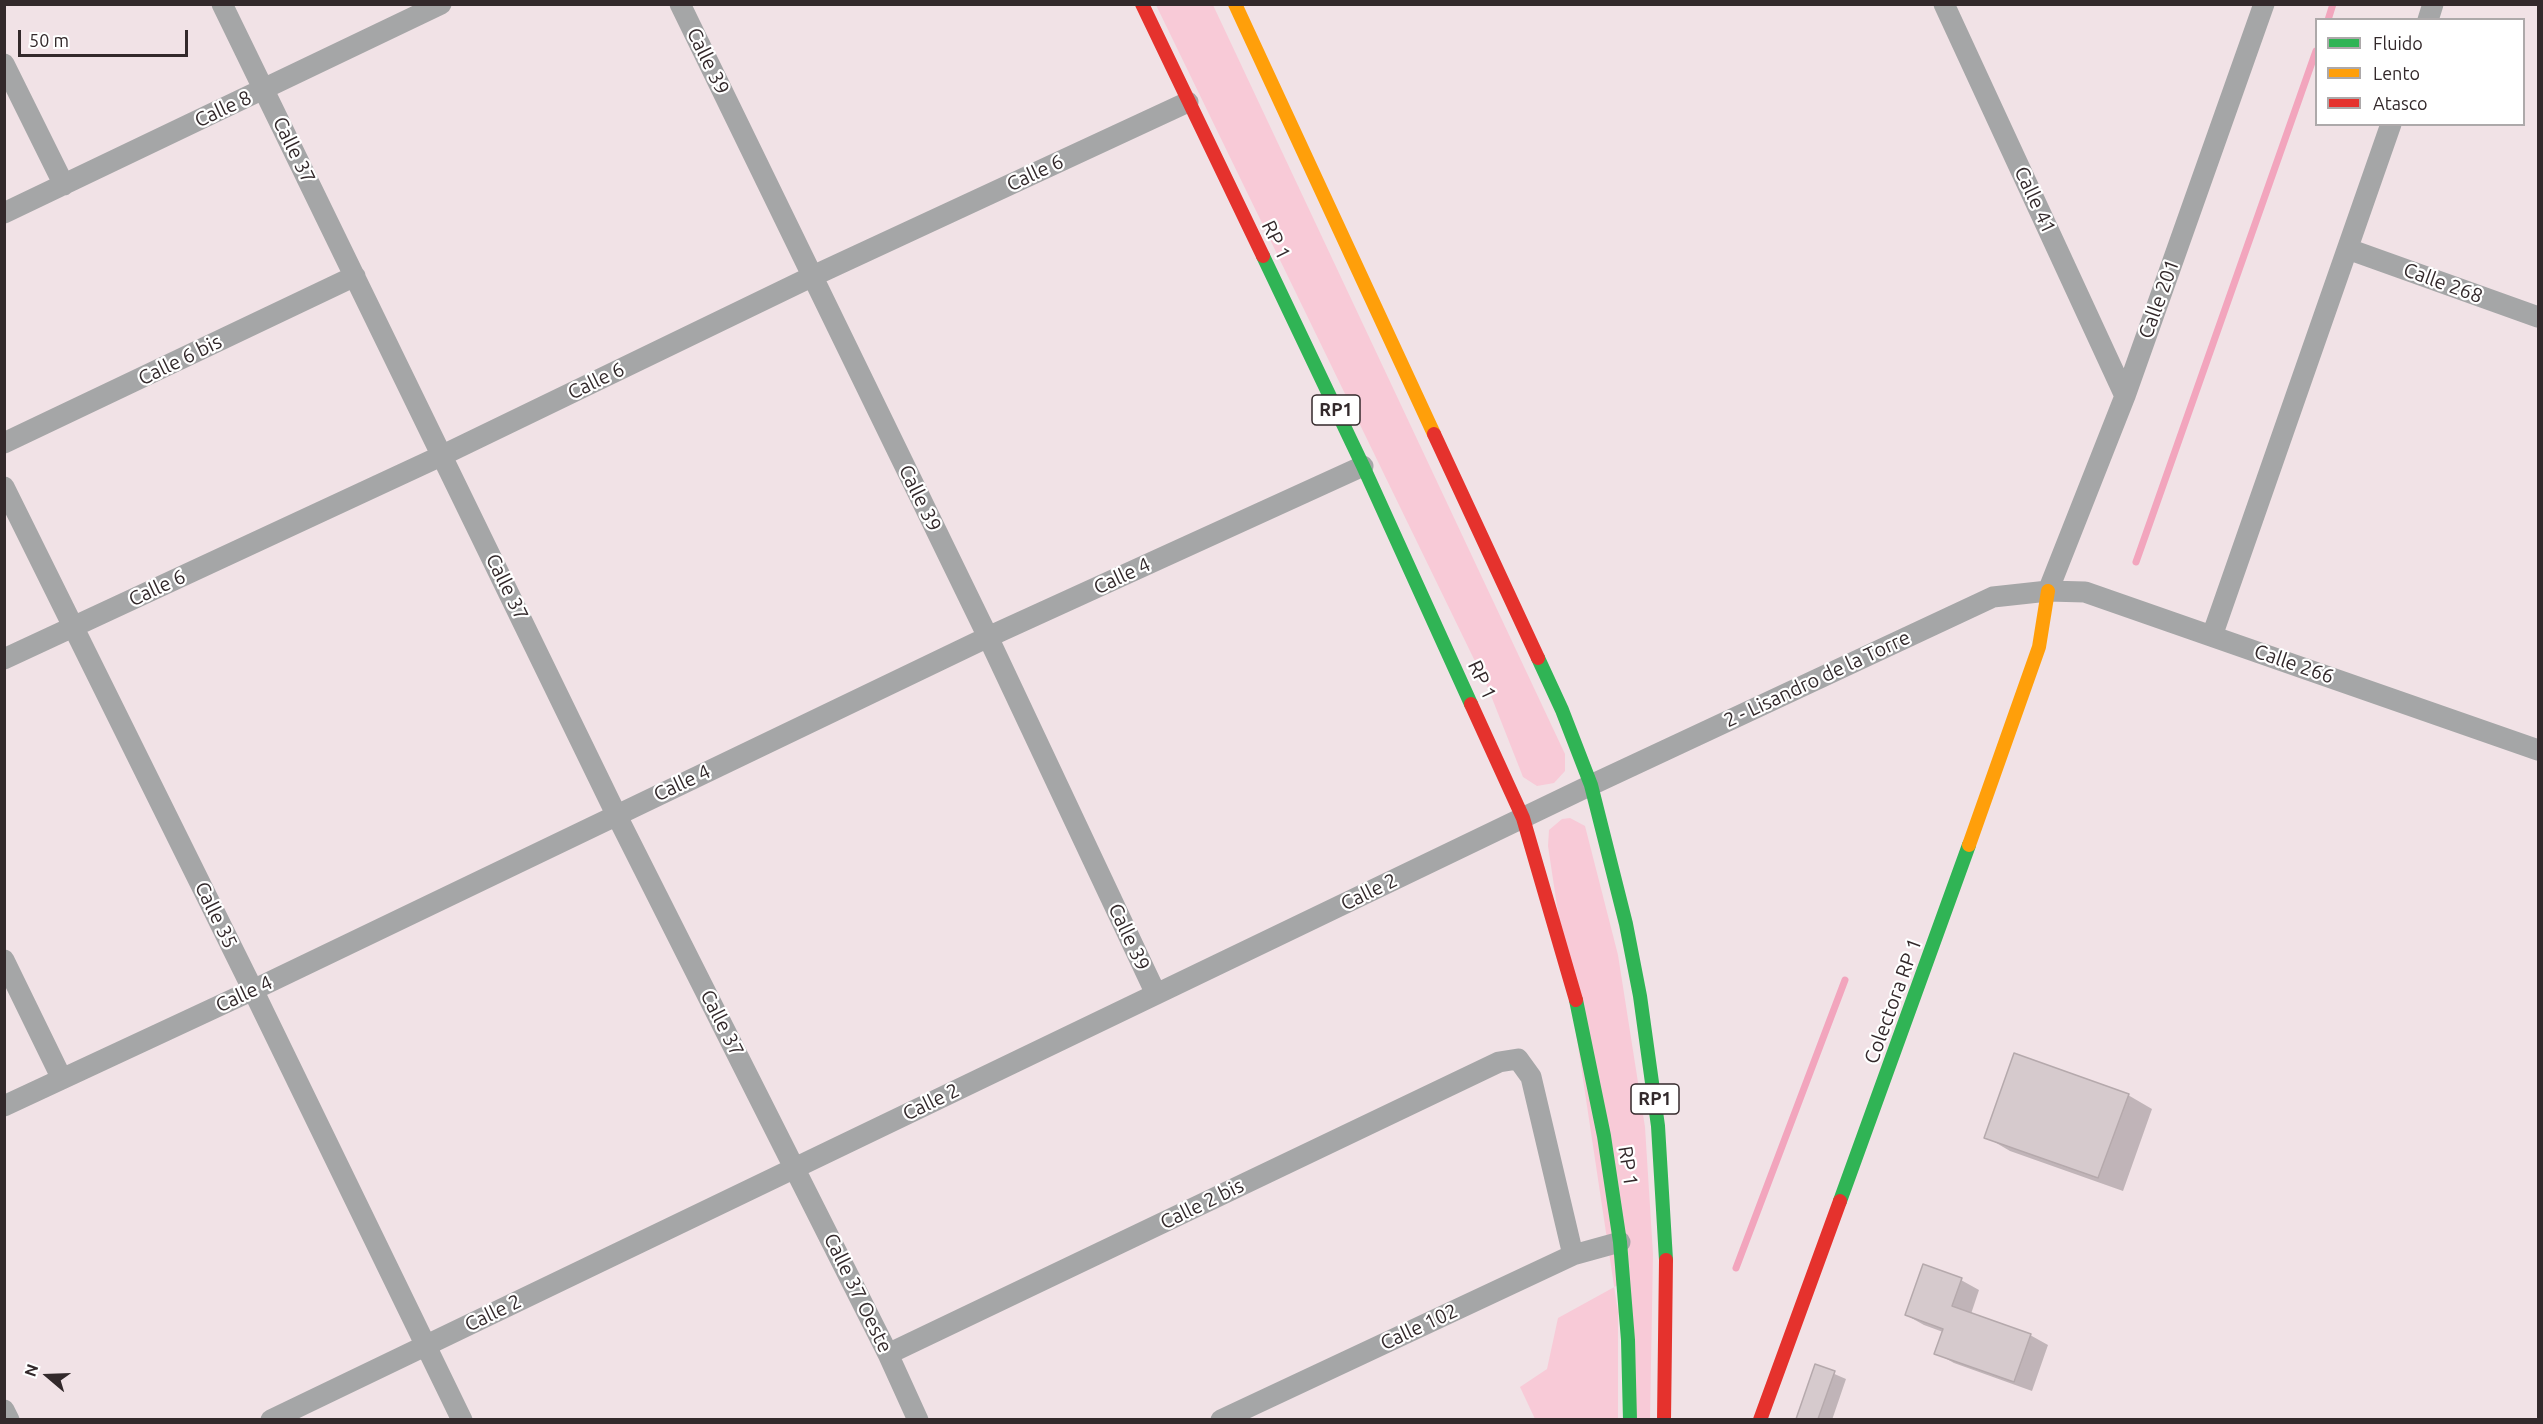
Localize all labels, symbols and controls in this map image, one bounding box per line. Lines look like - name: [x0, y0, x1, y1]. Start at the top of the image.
- scale bar: [21, 18, 190, 56]
- legend: [2315, 18, 2525, 126]
- street label: Calle 39: [682, 24, 734, 98]
- text: 50 m: [29, 30, 69, 50]
- text: Fluido: [2373, 33, 2423, 53]
- text: Lento: [2373, 63, 2420, 83]
- street label: Calle 8: [191, 85, 255, 133]
- text: Atasco: [2373, 93, 2428, 113]
- street label: Calle 37: [268, 113, 320, 187]
- street label: Calle 6: [1003, 149, 1067, 197]
- street label: Calle 41: [2009, 163, 2061, 237]
- street label: RP 1: [1256, 217, 1296, 263]
- street label: Calle 201: [2134, 256, 2184, 342]
- street label: Calle 268: [2400, 258, 2486, 308]
- street label: Calle 6 bis: [134, 330, 226, 390]
- street label: Calle 6: [564, 357, 628, 405]
- road number: RP1: [1312, 395, 1360, 425]
- street label: Calle 39: [894, 461, 946, 535]
- street label: Calle 37: [481, 550, 533, 624]
- street label: Calle 4: [1090, 552, 1154, 600]
- street label: Calle 6: [125, 564, 189, 612]
- street label: 2 - Lisandro de la Torre: [1720, 625, 1914, 733]
- street label: Calle 266: [2251, 639, 2337, 689]
- street label: RP 1: [1463, 657, 1501, 703]
- street label: Calle 4: [650, 759, 714, 807]
- street label: Calle 2: [1337, 868, 1401, 916]
- street label: Calle 35: [190, 878, 242, 952]
- street label: Calle 39: [1103, 900, 1155, 974]
- street label: Colectora RP 1: [1859, 935, 1927, 1067]
- street label: Calle 4: [212, 970, 276, 1018]
- street label: Calle 37: [695, 986, 749, 1060]
- street label: Calle 2: [899, 1078, 963, 1126]
- road number: RP1: [1631, 1084, 1679, 1114]
- street label: RP 1: [1613, 1144, 1643, 1188]
- street label: Calle 2 bis: [1156, 1174, 1248, 1234]
- street label: Calle 37 Oeste: [819, 1229, 897, 1357]
- street label: Calle 2: [461, 1289, 525, 1337]
- street label: Calle 102: [1377, 1299, 1461, 1355]
- north arrow: [18, 1346, 78, 1406]
- text: N: [21, 1362, 41, 1379]

